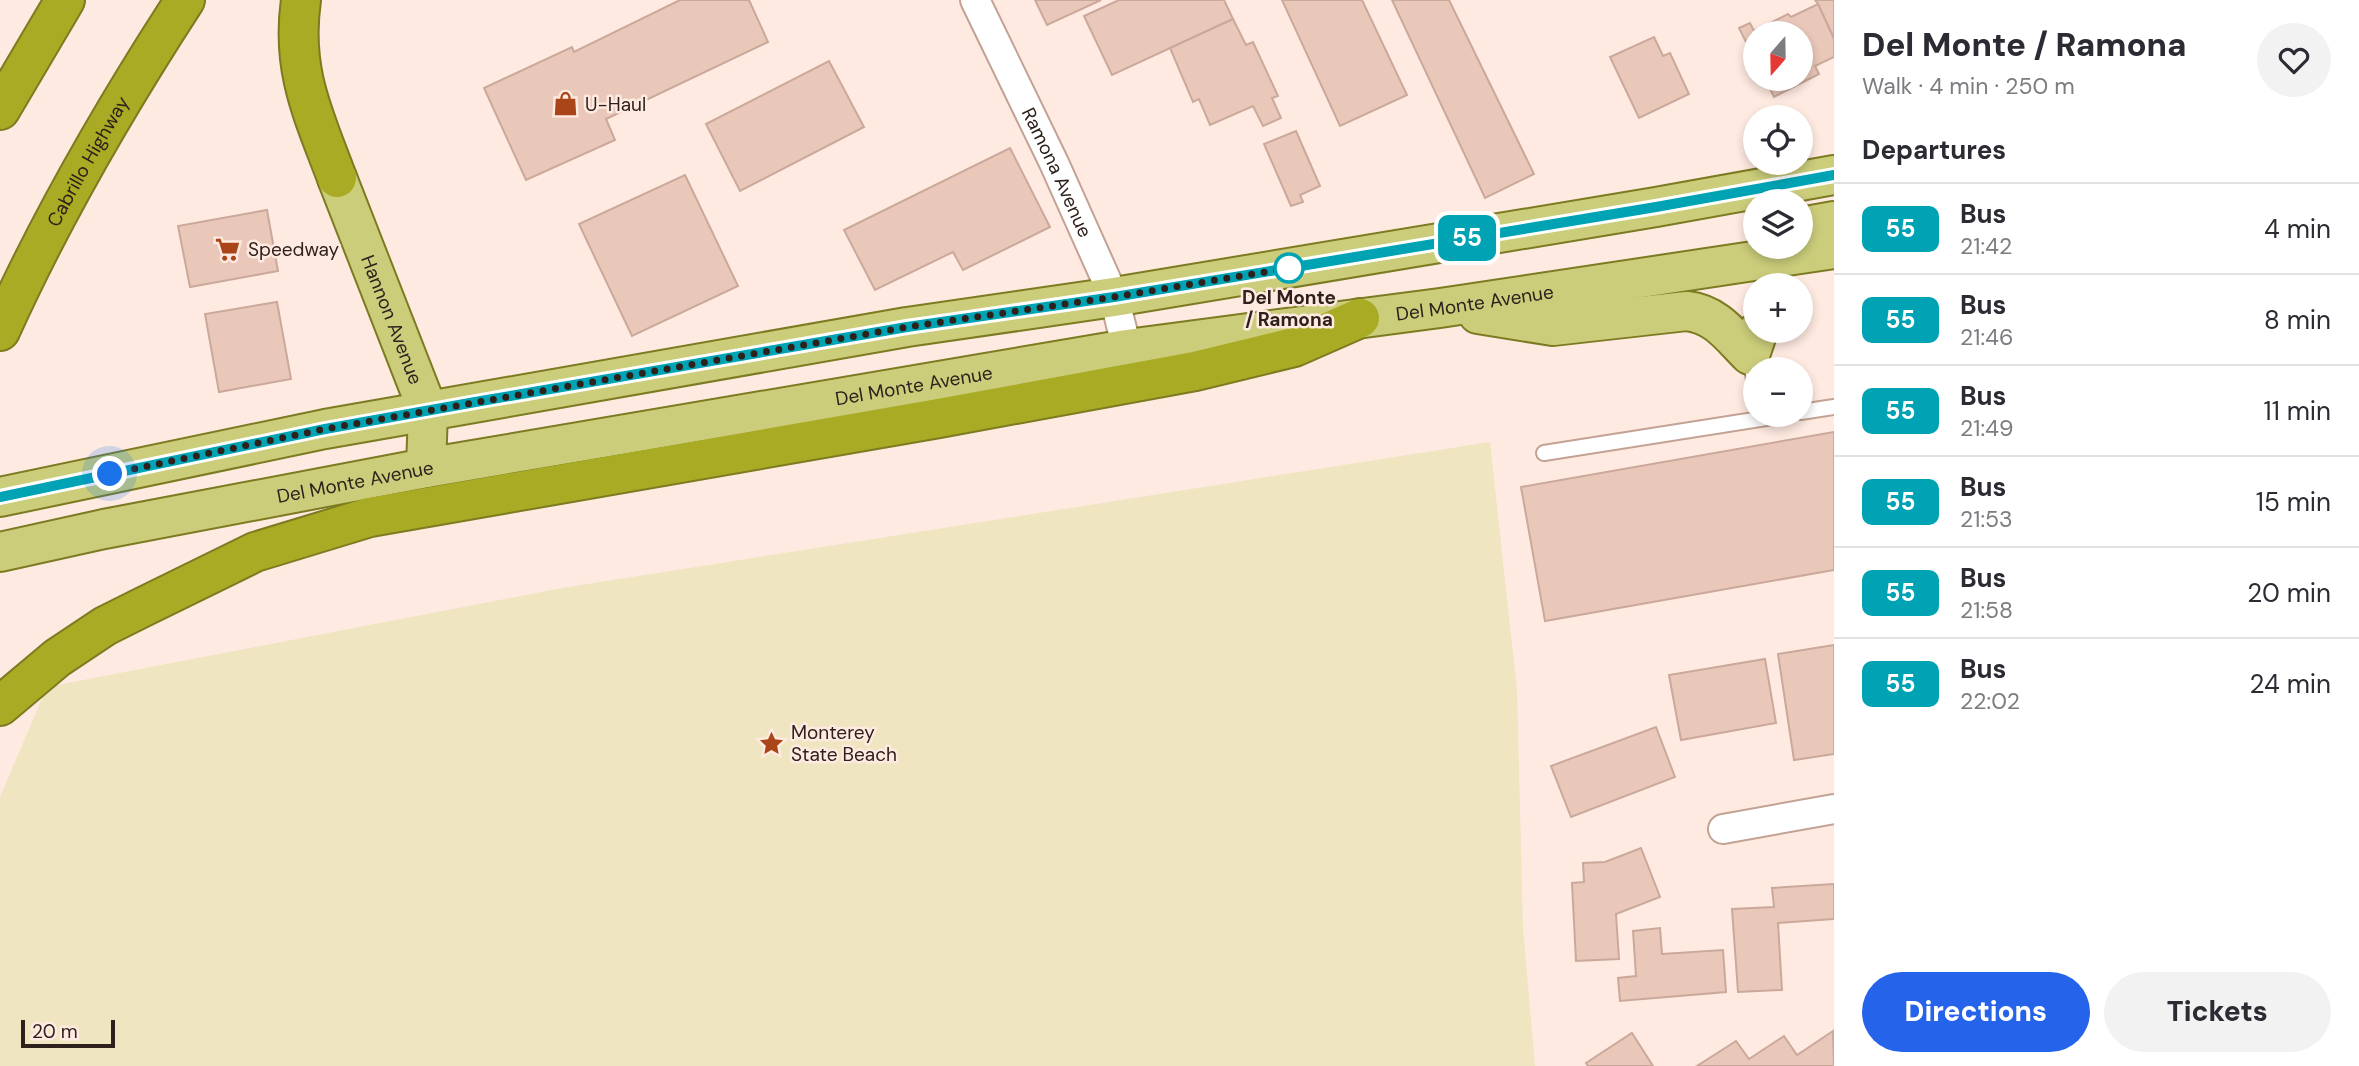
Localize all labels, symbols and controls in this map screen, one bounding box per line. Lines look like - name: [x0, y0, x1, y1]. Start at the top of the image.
- north arrow: [1743, 21, 1813, 91]
- map controls: [1743, 21, 1813, 427]
- text: Del Monte / Ramona: [1862, 23, 2187, 66]
- button: heart: [2257, 23, 2331, 97]
- text: Walk · 4 min · 250 m: [1862, 71, 2075, 101]
- shop icon: U-Haul: [551, 90, 579, 118]
- street label: Cabrillo Highway: [41, 91, 135, 231]
- place label: U-Haul: [585, 92, 646, 117]
- street label: Ramona Avenue: [1016, 103, 1098, 241]
- button: locate: [1743, 105, 1813, 175]
- text: Departures: [1862, 133, 2006, 167]
- button: layers: [1743, 189, 1813, 259]
- text: Bus: [1960, 197, 2006, 231]
- text: 4 min: [2264, 212, 2331, 246]
- text: 55: [1886, 213, 1915, 244]
- line badge: 55: [1436, 215, 1498, 261]
- text: 55: [1452, 222, 1482, 253]
- text: 21:42: [1960, 231, 2012, 261]
- supermarket icon: Speedway: [214, 235, 242, 263]
- place label: Speedway: [248, 237, 340, 262]
- street label: Hannon Avenue: [356, 251, 429, 388]
- marker: Del Monte / Ramona: [1274, 253, 1304, 283]
- button: +: [1743, 273, 1813, 343]
- street label: Del Monte Avenue: [1394, 279, 1555, 326]
- place label: Del Monte / Ramona: [1242, 285, 1336, 332]
- text: Bus: [1960, 288, 2006, 322]
- text: 8 min: [2264, 303, 2331, 337]
- text: 55: [1886, 304, 1915, 335]
- text: 21:46: [1960, 322, 2013, 352]
- button: −: [1743, 357, 1813, 427]
- street label: Del Monte Avenue: [833, 360, 994, 411]
- text: Bus: [1960, 379, 2006, 413]
- text: 11 min: [2264, 394, 2331, 428]
- text: 55: [1886, 395, 1915, 426]
- text: 21:49: [1960, 413, 2013, 443]
- street label: Del Monte Avenue: [275, 454, 435, 509]
- your location: [92, 456, 127, 491]
- text: Bus: [1960, 470, 2006, 504]
- text: 15 min: [2256, 485, 2331, 519]
- text: 55: [1886, 486, 1915, 517]
- text: 21:53: [1960, 504, 2013, 534]
- text: Bus: [1960, 561, 2006, 595]
- text: 20 min: [2247, 576, 2331, 610]
- text: 55: [1886, 577, 1915, 608]
- text: 21:58: [1960, 595, 2013, 625]
- text: Bus: [1960, 652, 2006, 686]
- text: 24 min: [2249, 667, 2331, 701]
- text: 55: [1886, 668, 1915, 699]
- text: 22:02: [1960, 686, 2020, 716]
- place label: Monterey State Beach: [791, 720, 897, 767]
- place icon: Monterey State Beach: [757, 729, 785, 757]
- button: Directions: [1862, 972, 2090, 1052]
- button: Tickets: [2104, 972, 2331, 1052]
- scale bar: [21, 1017, 116, 1049]
- text: 20 m: [32, 1019, 78, 1044]

